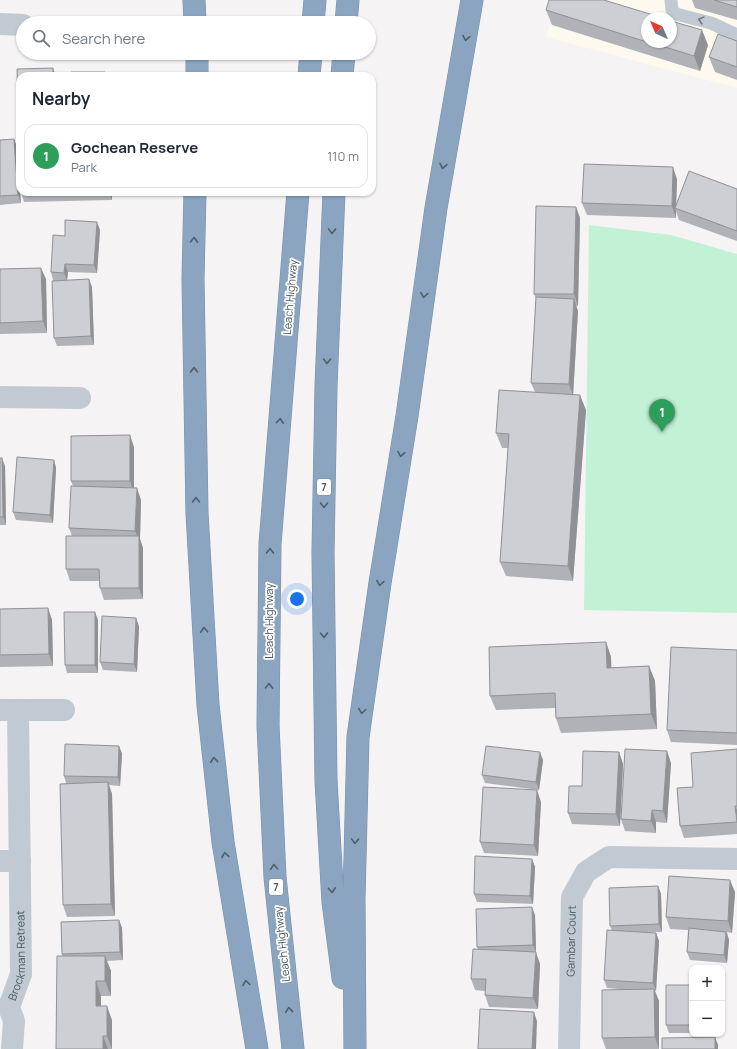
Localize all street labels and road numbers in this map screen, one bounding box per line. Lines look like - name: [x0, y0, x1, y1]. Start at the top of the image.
- street label: Leach Highway: [279, 258, 300, 335]
- road number: 7: [317, 479, 331, 495]
- street label: Leach Highway: [261, 583, 276, 659]
- road number: 7: [269, 879, 283, 895]
- street label: Leach Highway: [270, 905, 293, 982]
- street label: Gambar Court: [562, 905, 579, 977]
- street label: Brockman Retreat: [4, 910, 28, 1002]

